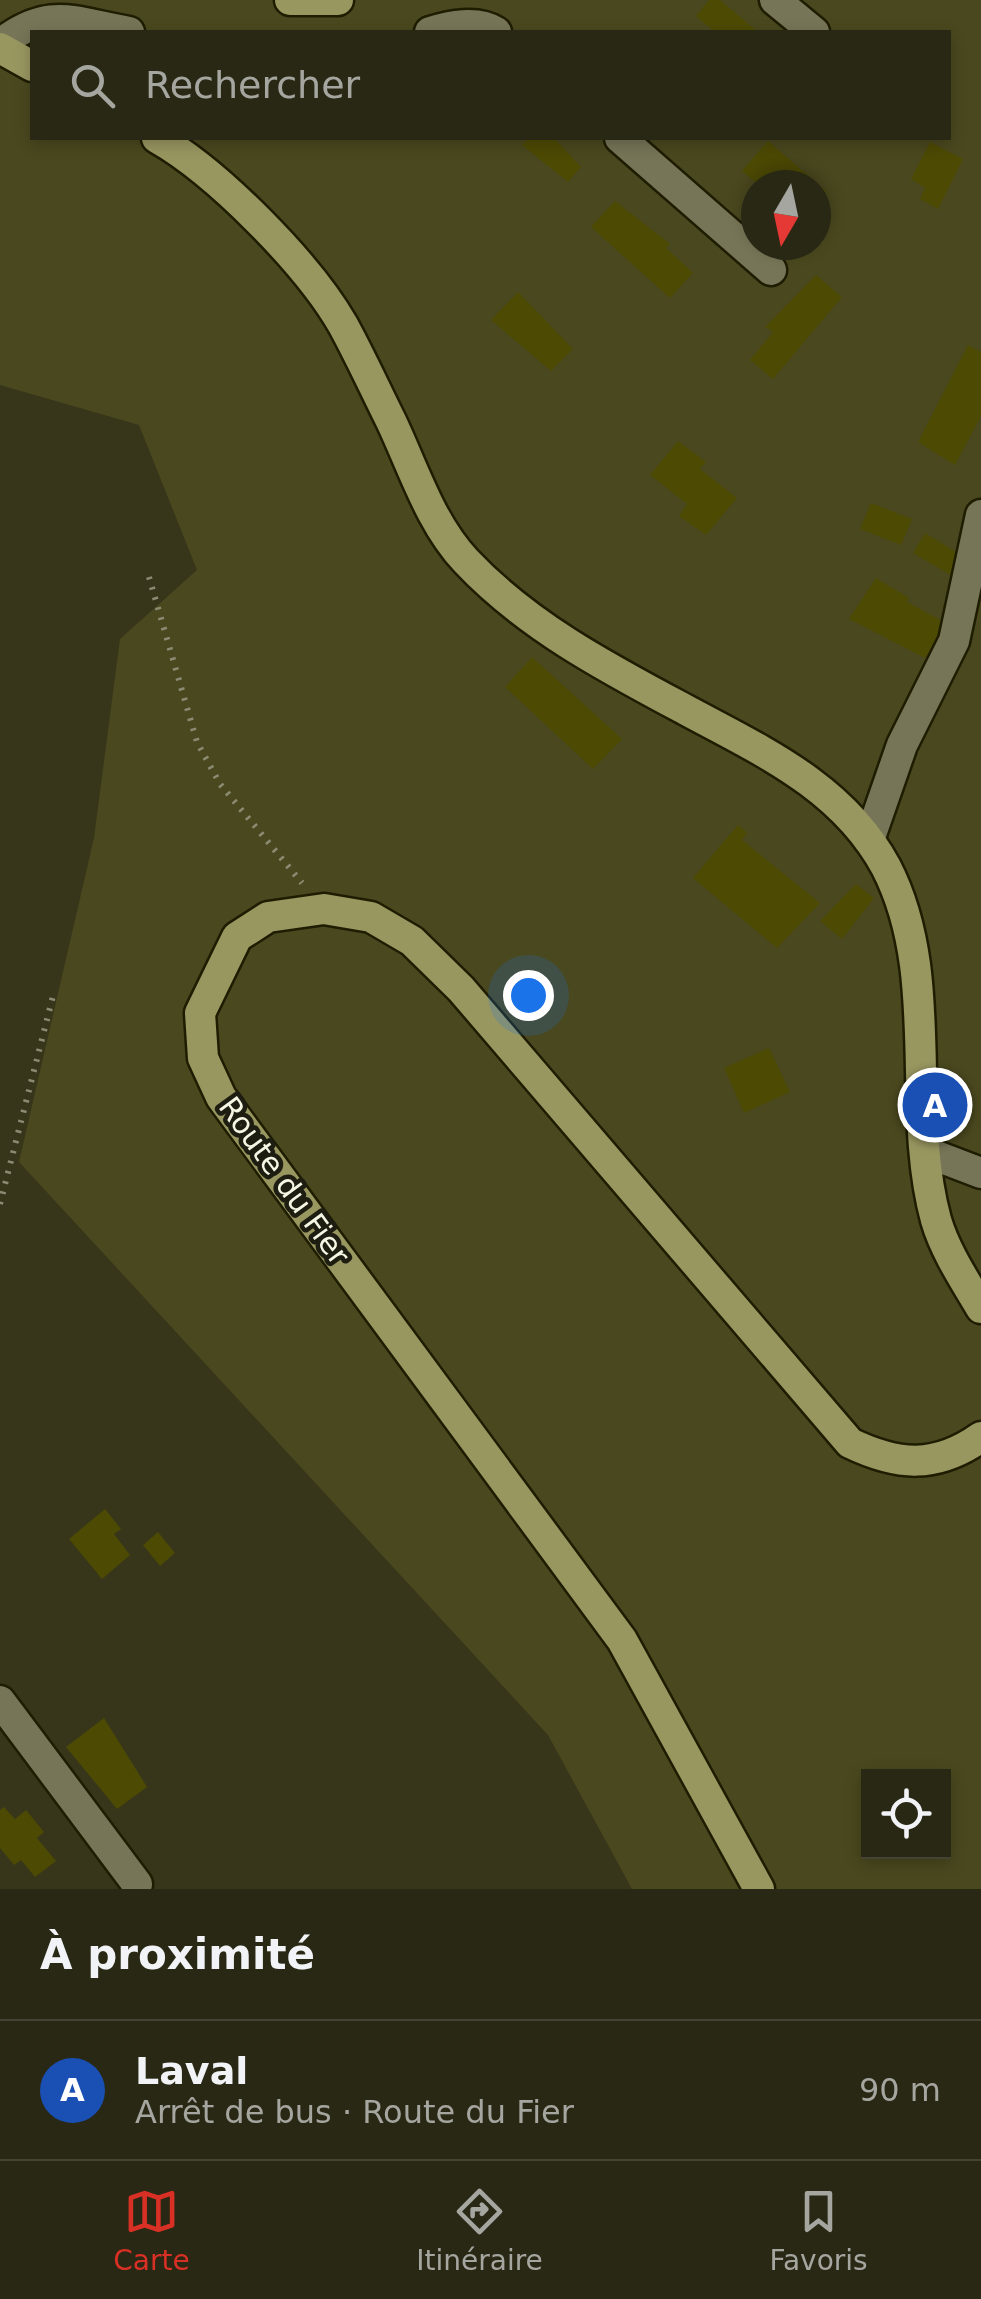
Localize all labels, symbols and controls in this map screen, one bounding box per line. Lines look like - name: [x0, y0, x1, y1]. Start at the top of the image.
- search box: [30, 30, 951, 140]
- icon: search: [65, 58, 120, 113]
- text: Rechercher: [145, 63, 360, 107]
- north arrow: [741, 170, 831, 260]
- your location: [503, 970, 554, 1021]
- pin: A: [902, 1068, 968, 1142]
- street label: Route du Fier: [212, 1090, 357, 1272]
- map controls: [861, 1769, 951, 1859]
- button: locate: [861, 1769, 951, 1859]
- text: À proximité: [40, 1930, 315, 1979]
- text: Laval: [135, 2049, 248, 2093]
- text: A: [60, 2071, 85, 2109]
- text: 90 m: [859, 2071, 941, 2109]
- text: Arrêt de bus · Route du Fier: [135, 2093, 574, 2131]
- tab: Carte: [113, 2184, 190, 2277]
- tab: Itinéraire: [416, 2184, 543, 2277]
- tab: Favoris: [769, 2184, 868, 2277]

